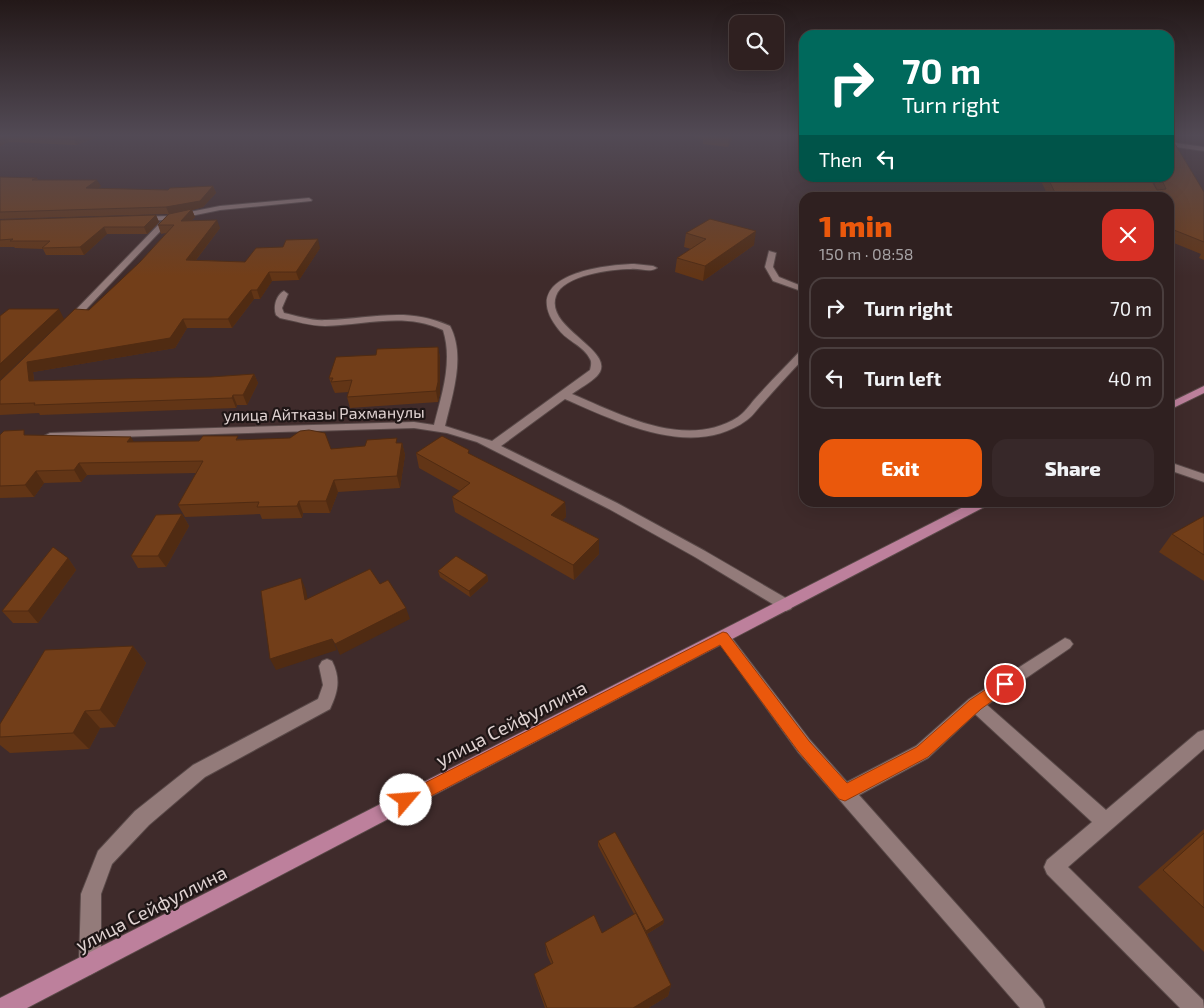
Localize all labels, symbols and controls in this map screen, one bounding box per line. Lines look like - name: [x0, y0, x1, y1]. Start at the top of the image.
- map controls: [729, 15, 784, 70]
- button: search: [729, 15, 784, 70]
- text: 70 m: [902, 49, 981, 91]
- icon: right: [819, 50, 884, 115]
- text: Turn right: [902, 91, 1000, 117]
- icon: left: [872, 145, 900, 173]
- text: Then: [819, 148, 862, 171]
- text: 1 min: [819, 207, 893, 243]
- button: close: [1102, 209, 1154, 261]
- text: 150 m · 08:58: [819, 244, 914, 263]
- icon: right: [821, 294, 849, 322]
- text: Turn right: [864, 297, 952, 320]
- text: 70 m: [1110, 297, 1152, 320]
- icon: left: [821, 364, 849, 392]
- text: Turn left: [864, 367, 941, 390]
- text: 40 m: [1108, 367, 1152, 390]
- street label: улица Айтказы Рахманулы: [223, 402, 425, 425]
- button: Exit: [819, 439, 982, 497]
- button: Share: [992, 439, 1154, 497]
- pin: [984, 663, 1026, 705]
- icon: arrive: [991, 670, 1019, 698]
- street label: улица Сейфуллина: [432, 675, 591, 772]
- position arrow: [379, 773, 431, 825]
- street label: улица Сейфуллина: [72, 860, 231, 957]

